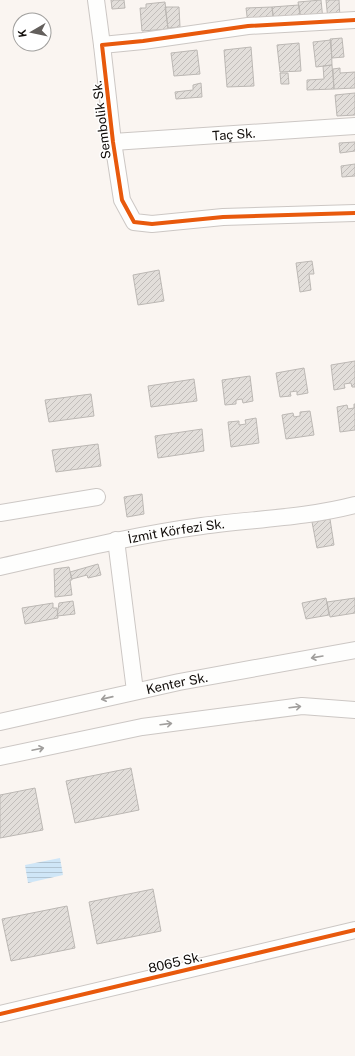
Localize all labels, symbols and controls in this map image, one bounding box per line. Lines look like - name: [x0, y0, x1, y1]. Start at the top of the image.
- north arrow: [12, 12, 52, 52]
- text: K: [16, 29, 29, 38]
- street label: Sembolik Sk.: [89, 80, 114, 160]
- street label: Taç Sk.: [212, 126, 256, 143]
- street label: İzmit Körfezi Sk.: [127, 516, 225, 546]
- one-way arrow: [311, 653, 324, 661]
- street label: Kenter Sk.: [145, 670, 209, 697]
- one-way arrow: [100, 694, 113, 702]
- one-way arrow: [288, 703, 301, 711]
- one-way arrow: [159, 720, 172, 728]
- one-way arrow: [31, 744, 44, 752]
- street label: 8065 Sk.: [147, 949, 204, 976]

